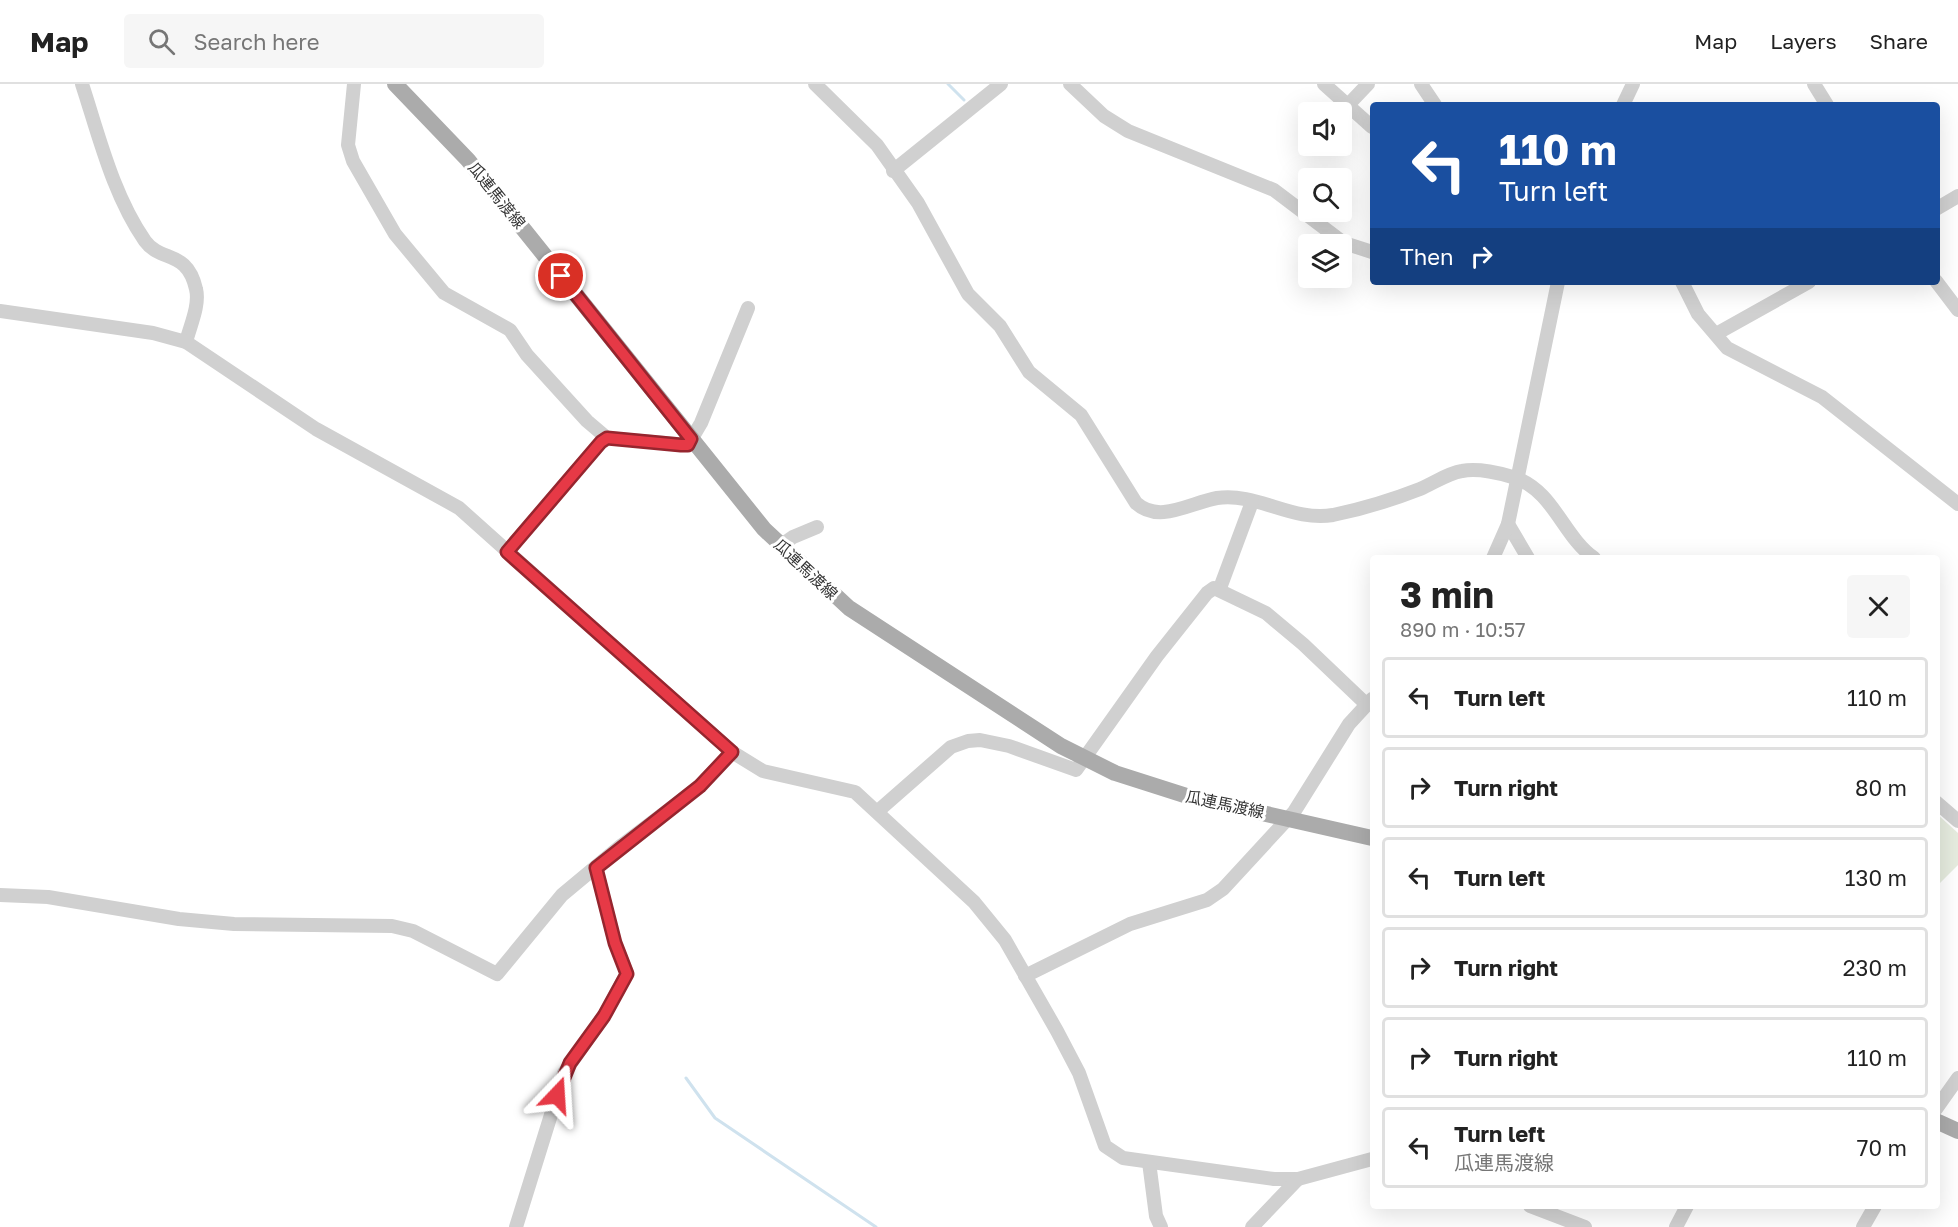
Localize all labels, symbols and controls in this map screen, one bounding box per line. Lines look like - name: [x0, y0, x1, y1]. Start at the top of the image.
- search box: [124, 14, 544, 68]
- text: Map: [30, 25, 88, 58]
- icon: search: [145, 25, 178, 58]
- text: Search here: [193, 28, 319, 55]
- text: Map: [1694, 28, 1737, 54]
- text: Layers: [1770, 28, 1837, 54]
- text: Share: [1870, 28, 1928, 54]
- map controls: [1298, 102, 1352, 288]
- button: sound: [1298, 102, 1352, 156]
- text: 110 m: [1499, 124, 1617, 174]
- icon: left: [1400, 126, 1478, 204]
- street label: 瓜連馬渡線: [464, 158, 530, 232]
- button: search: [1298, 168, 1352, 222]
- text: Turn left: [1499, 175, 1608, 207]
- button: layers: [1298, 234, 1352, 288]
- icon: right: [1465, 240, 1498, 273]
- text: Then: [1400, 243, 1453, 270]
- pin: [535, 250, 586, 301]
- icon: arrive: [544, 259, 577, 292]
- street label: 瓜連馬渡線: [770, 534, 842, 604]
- text: 3 min: [1400, 573, 1494, 616]
- button: close: [1847, 575, 1910, 638]
- text: 890 m · 10:57: [1400, 617, 1526, 641]
- icon: left: [1403, 681, 1436, 714]
- text: Turn left: [1454, 684, 1545, 711]
- text: 110 m: [1847, 684, 1907, 711]
- icon: right: [1403, 771, 1436, 804]
- text: Turn right: [1454, 774, 1558, 801]
- text: 80 m: [1855, 774, 1907, 801]
- street label: 瓜連馬渡線: [1184, 786, 1266, 822]
- icon: left: [1403, 861, 1436, 894]
- text: Turn left: [1454, 864, 1545, 891]
- text: 130 m: [1845, 864, 1907, 891]
- icon: right: [1403, 951, 1436, 984]
- text: Turn right: [1454, 954, 1558, 981]
- text: 230 m: [1843, 954, 1907, 981]
- icon: right: [1403, 1041, 1436, 1074]
- text: Turn right: [1454, 1044, 1558, 1071]
- text: 110 m: [1847, 1044, 1907, 1071]
- position arrow: [525, 1063, 589, 1127]
- text: Turn left: [1454, 1120, 1545, 1147]
- icon: left: [1403, 1131, 1436, 1164]
- text: 70 m: [1857, 1134, 1907, 1161]
- text: 瓜連馬渡線: [1454, 1150, 1554, 1174]

